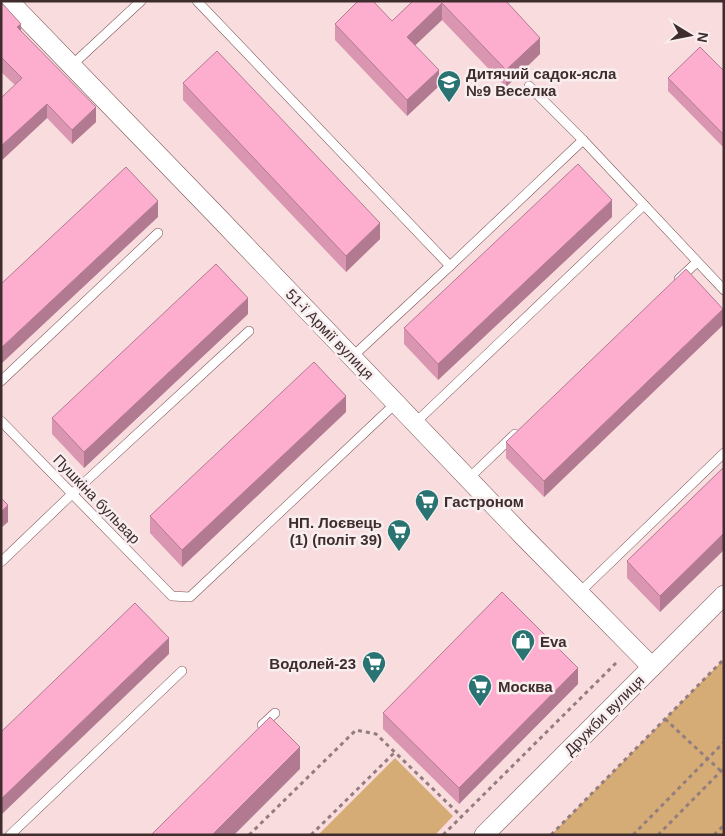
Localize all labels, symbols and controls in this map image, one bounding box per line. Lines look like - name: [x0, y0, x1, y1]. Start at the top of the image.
- north arrow: [665, 10, 715, 60]
- text: N: [694, 31, 712, 44]
- place label: Дитячий садок-ясла №9 Веселка: [466, 65, 617, 99]
- school or university icon: Дитячий садок-ясла №9 Веселка: [436, 69, 462, 103]
- street label: 51-ї Армії вулиця: [283, 285, 377, 383]
- street label: Пушкіна бульвар: [50, 451, 144, 547]
- supermarket icon: Гастроном: [414, 488, 440, 522]
- place label: Гастроном: [444, 493, 524, 510]
- place label: НП. Лоєвець (1) (політ 39): [288, 514, 382, 548]
- supermarket icon: НП. Лоєвець (1) (політ 39): [386, 518, 412, 552]
- shop icon: Eva: [510, 628, 536, 662]
- place label: Eva: [540, 633, 567, 650]
- supermarket icon: Водолей-23: [361, 650, 387, 684]
- place label: Водолей-23: [269, 655, 356, 672]
- street label: Дружби вулиця: [561, 672, 647, 758]
- supermarket icon: Москва: [467, 673, 493, 707]
- place label: Москва: [498, 678, 553, 695]

